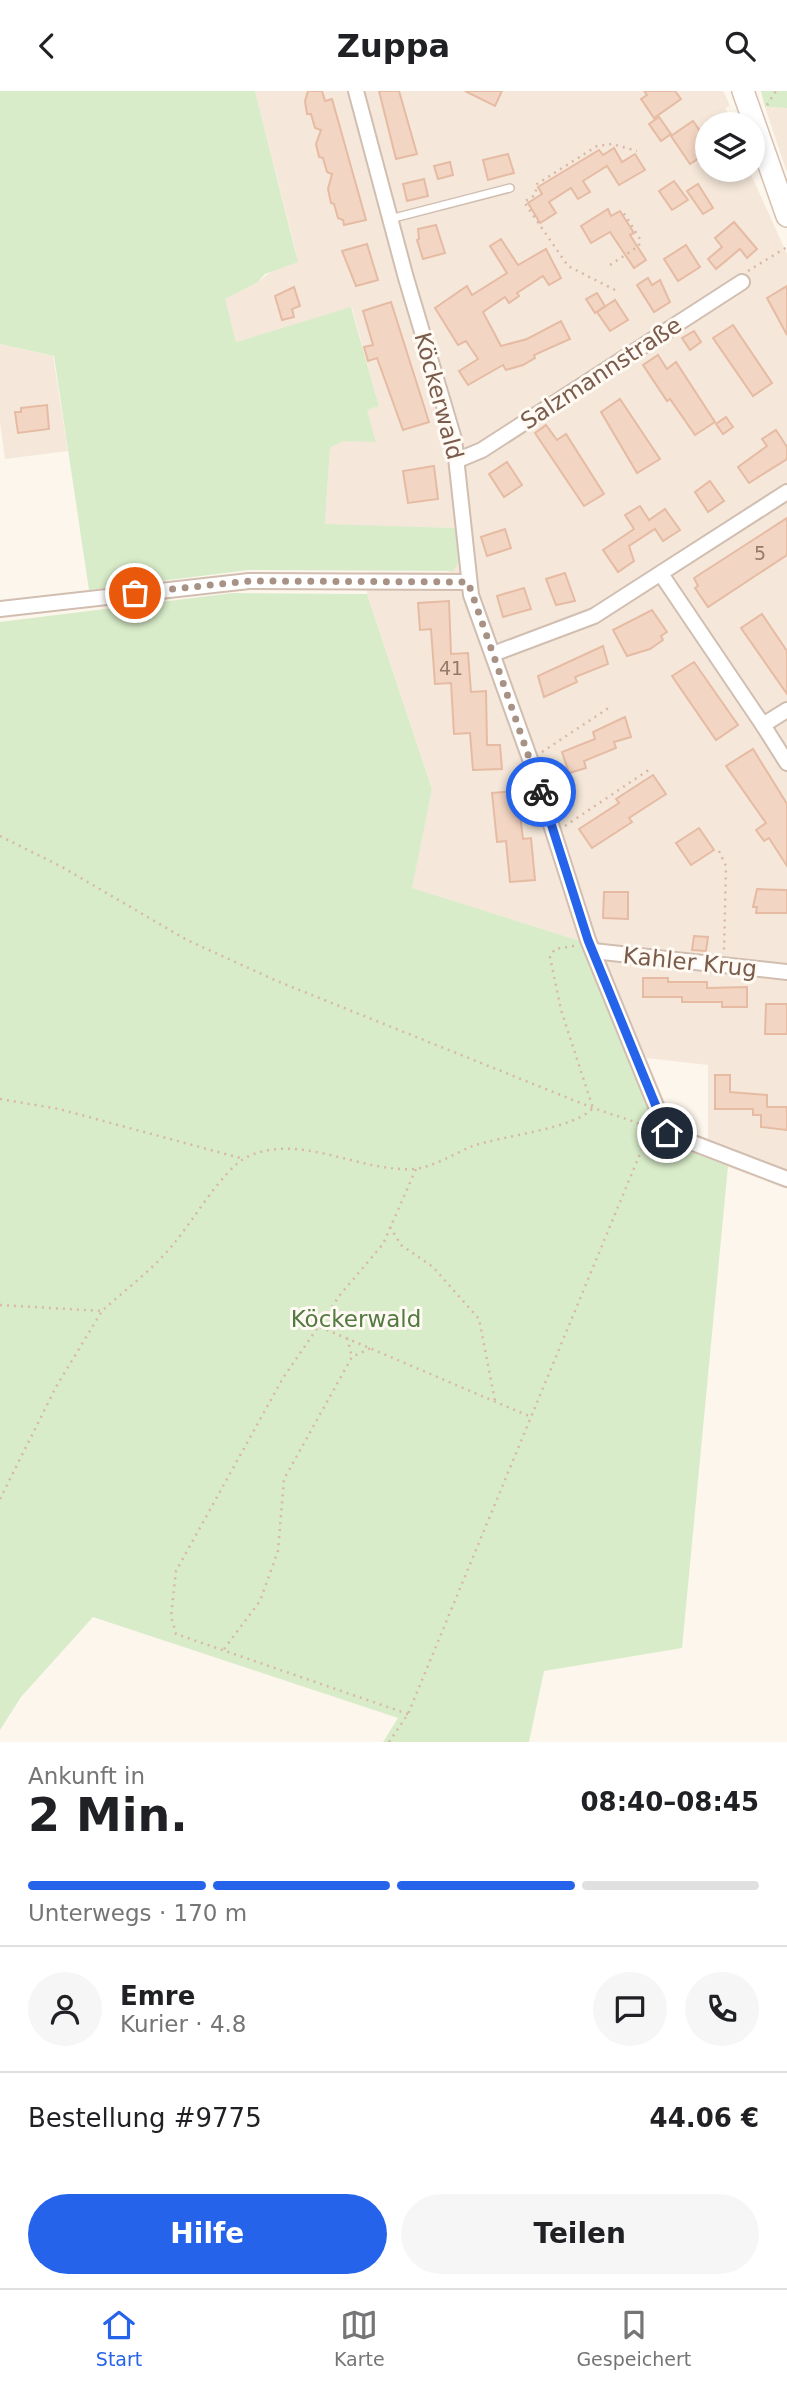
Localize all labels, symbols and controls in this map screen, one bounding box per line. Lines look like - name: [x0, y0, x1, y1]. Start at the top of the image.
- icon: back: [28, 27, 66, 65]
- text: Zuppa: [337, 27, 450, 65]
- icon: search: [721, 27, 759, 65]
- map controls: [695, 112, 765, 182]
- button: layers: [695, 112, 765, 182]
- street label: Salzmannstraße: [516, 311, 686, 435]
- street label: Köckerwald: [410, 330, 468, 462]
- house number: 5: [754, 542, 766, 564]
- pin: [105, 563, 165, 623]
- icon: bag: [116, 574, 154, 612]
- house number: 41: [439, 657, 463, 679]
- courier: [506, 757, 576, 827]
- icon: bike: [522, 773, 560, 811]
- street label: Kahler Krug: [622, 942, 758, 982]
- pin: [637, 1103, 697, 1163]
- icon: home: [648, 1114, 686, 1152]
- park label: Köckerwald: [291, 1306, 421, 1332]
- text: Ankunft in: [28, 1763, 145, 1789]
- text: 08:40–08:45: [580, 1787, 759, 1817]
- text: 2 Min.: [28, 1788, 188, 1842]
- text: Unterwegs · 170 m: [28, 1900, 247, 1926]
- button: person: [28, 1972, 102, 2046]
- button: chat: [593, 1972, 667, 2046]
- button: phone: [685, 1972, 759, 2046]
- text: Emre: [120, 1981, 195, 2011]
- text: Kurier · 4.8: [120, 2011, 246, 2037]
- text: Bestellung #9775: [28, 2103, 262, 2133]
- text: 44.06 €: [650, 2103, 759, 2133]
- button: Hilfe: [28, 2194, 387, 2274]
- button: Teilen: [401, 2194, 759, 2274]
- tab: Start: [96, 2306, 142, 2370]
- tab: Karte: [334, 2306, 385, 2370]
- tab: Gespeichert: [576, 2306, 691, 2370]

